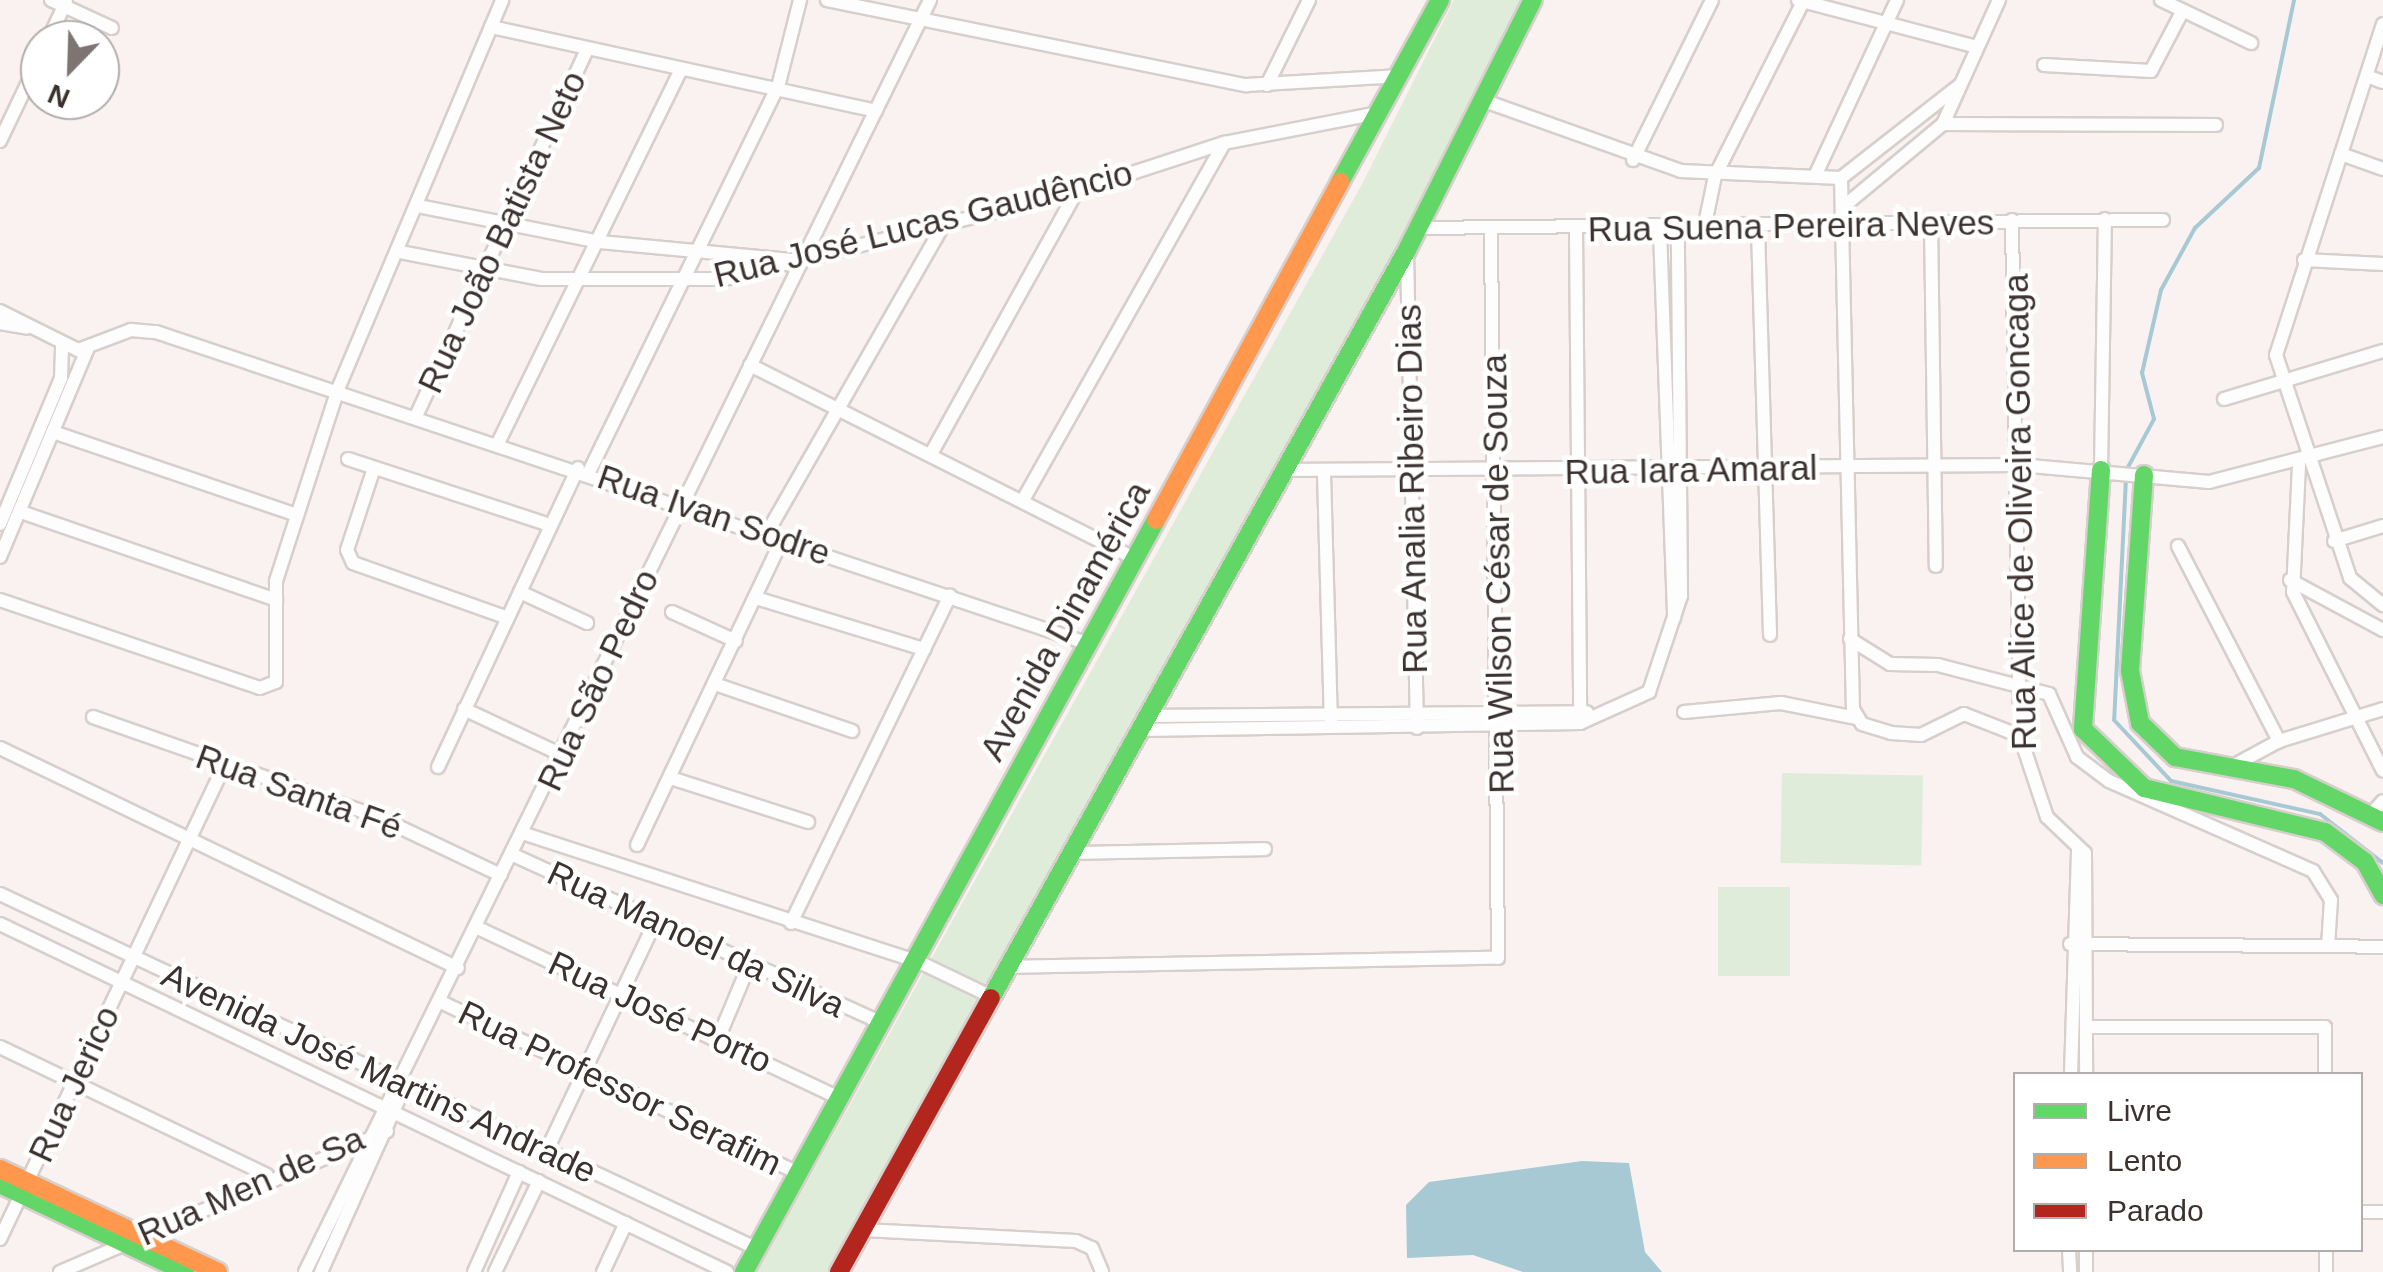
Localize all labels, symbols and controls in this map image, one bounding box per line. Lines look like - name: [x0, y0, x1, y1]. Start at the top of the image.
- north arrow: [20, 20, 120, 120]
- street label: Rua João Batista Neto: [409, 64, 595, 400]
- text: N: [44, 78, 74, 114]
- street label: Rua José Lucas Gaudêncio: [709, 152, 1137, 296]
- street label: Rua Suena Pereira Neves: [1587, 201, 1995, 251]
- street label: Rua Alice de Oliveira Goncaga: [1995, 272, 2045, 752]
- street label: Rua Analia Ribeiro Dias: [1388, 303, 1436, 675]
- street label: Rua Wilson César de Souza: [1473, 354, 1523, 794]
- street label: Rua Iara Amaral: [1563, 447, 1819, 493]
- street label: Rua Ivan Sodre: [592, 456, 836, 574]
- street label: Avenida Dinamérica: [971, 474, 1159, 768]
- street label: Rua São Pedro: [528, 563, 668, 797]
- street label: Rua Santa Fé: [190, 735, 408, 849]
- street label: Rua Manoel da Silva: [541, 852, 851, 1026]
- street label: Rua José Porto: [542, 942, 778, 1082]
- street label: Avenida José Martins Andrade: [154, 953, 604, 1193]
- street label: Rua Professor Serafim: [452, 992, 788, 1184]
- street label: Rua Jerico: [20, 999, 128, 1169]
- legend: [2013, 1072, 2363, 1252]
- text: Livre: [2107, 1094, 2172, 1127]
- street label: Rua Men de Sa: [131, 1117, 371, 1255]
- text: Lento: [2107, 1144, 2182, 1177]
- text: Parado: [2107, 1194, 2204, 1227]

